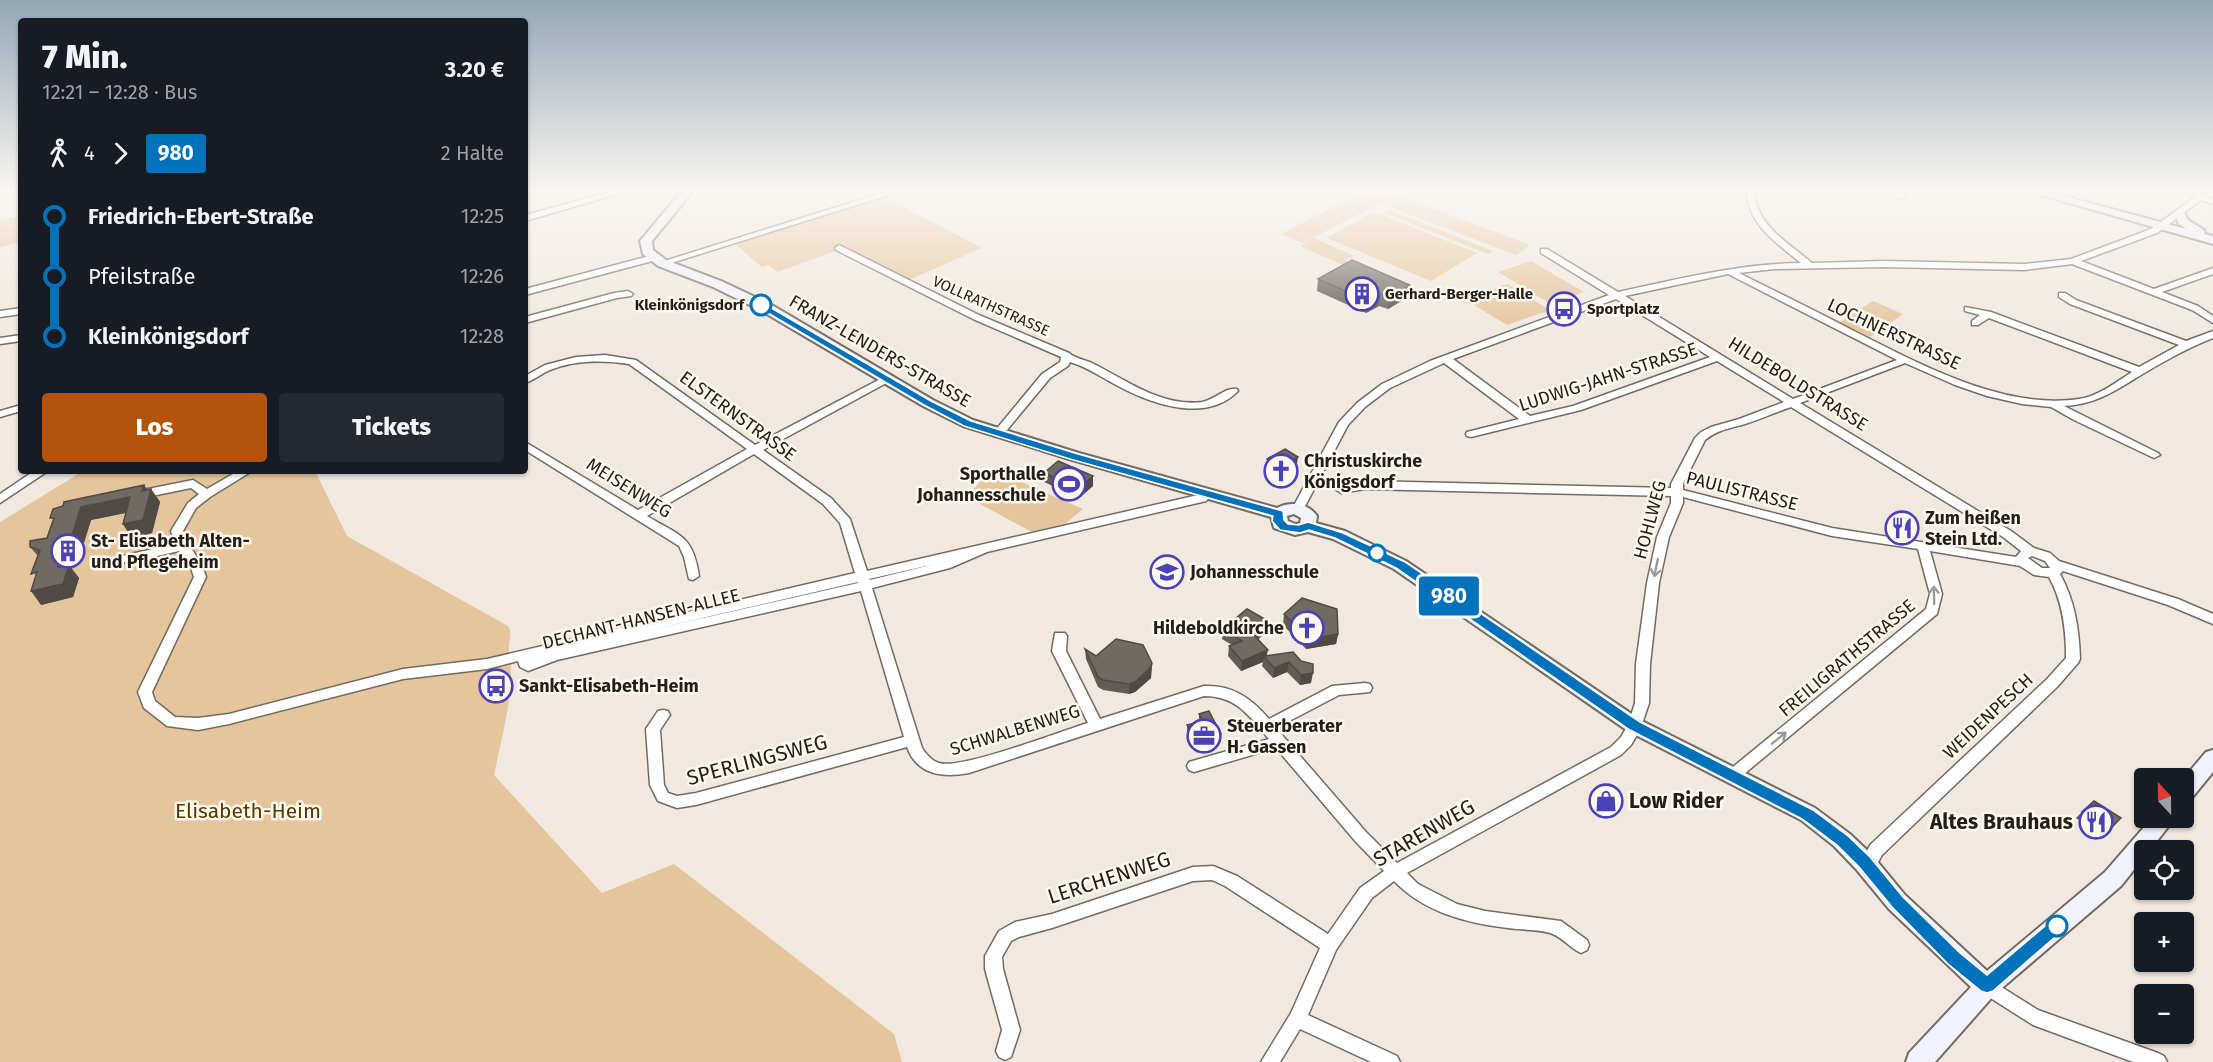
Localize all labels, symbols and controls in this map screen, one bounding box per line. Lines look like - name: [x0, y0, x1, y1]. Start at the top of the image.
- text: 7 Min.: [42, 37, 127, 77]
- text: 3.20 €: [445, 56, 504, 83]
- text: 12:21 – 12:28 · Bus: [42, 80, 197, 104]
- icon: walk: [42, 137, 75, 170]
- icon: forward: [104, 137, 137, 170]
- text: 980: [158, 140, 194, 166]
- text: 4: [84, 141, 95, 165]
- text: 2 Halte: [441, 141, 504, 165]
- text: Friedrich-Ebert-Straße: [88, 203, 314, 230]
- text: 12:25: [461, 204, 504, 228]
- text: Pfeilstraße: [88, 263, 195, 290]
- text: 12:26: [460, 264, 504, 288]
- street label: VOLLRATHSTRASSE: [930, 272, 1052, 340]
- building icon: Gerhard-Berger-Halle: [1344, 276, 1380, 312]
- place label: Gerhard-Berger-Halle: [1385, 285, 1533, 303]
- street label: FRANZ-LENDERS-STRASSE: [785, 290, 975, 412]
- bus stop icon: Sportplatz: [1546, 291, 1582, 327]
- street label: LOCHNERSTRASSE: [1824, 293, 1964, 375]
- marker: Kleinkönigsdorf: [750, 294, 772, 316]
- place label: Kleinkönigsdorf: [635, 296, 746, 314]
- place label: Sportplatz: [1587, 300, 1659, 318]
- text: Kleinkönigsdorf: [88, 323, 248, 350]
- text: 12:28: [460, 324, 504, 348]
- street label: HILDEBOLDSTRASSE: [1724, 332, 1872, 436]
- street label: LUDWIG-JAHN-STRASSE: [1516, 338, 1700, 416]
- street label: ELSTERNSTRASSE: [675, 366, 801, 466]
- button: Los: [42, 393, 267, 462]
- button: Tickets: [279, 393, 504, 462]
- place label: Christuskirche Königsdorf: [1304, 450, 1422, 493]
- street label: MEISENWEG: [582, 453, 676, 523]
- church icon: Christuskirche Königsdorf: [1263, 453, 1299, 489]
- place label: Sporthalle Johannesschule: [916, 463, 1046, 506]
- sports icon: Sporthalle Johannesschule: [1051, 466, 1087, 502]
- street label: PAULISTRASSE: [1684, 466, 1800, 516]
- street label: HOHLWEG: [1629, 478, 1671, 562]
- place label: Zum heißen Stein Ltd.: [1925, 507, 2021, 550]
- restaurant icon: Zum heißen Stein Ltd.: [1884, 510, 1920, 546]
- place label: St- Elisabeth Alten- und Pflegeheim: [91, 530, 250, 573]
- building icon: St- Elisabeth Alten- und Pflegeheim: [50, 533, 86, 569]
- unlabelled marker: [1368, 544, 1386, 562]
- school or university icon: Johannesschule: [1149, 554, 1185, 590]
- one-way arrow: [1650, 558, 1661, 577]
- place label: Johannesschule: [1189, 561, 1319, 583]
- line badge: 980: [1414, 576, 1484, 616]
- text: 980: [1431, 583, 1467, 609]
- street label: DECHANT-HANSEN-ALLEE: [540, 584, 742, 654]
- one-way arrow: [1928, 586, 1940, 605]
- street label: FREILIGRATHSTRASSE: [1774, 595, 1920, 721]
- church icon: Hildeboldkirche: [1289, 610, 1325, 646]
- place label: Hildeboldkirche: [1153, 617, 1284, 639]
- bus stop icon: Sankt-Elisabeth-Heim: [478, 668, 514, 704]
- street label: WEIDENPESCH: [1938, 669, 2038, 763]
- place label: Sankt-Elisabeth-Heim: [519, 675, 699, 697]
- street label: SCHWALBENWEG: [947, 700, 1083, 760]
- place label: Steuerberater H. Gassen: [1227, 715, 1343, 758]
- office icon: Steuerberater H. Gassen: [1186, 718, 1222, 754]
- street label: SPERLINGSWEG: [684, 729, 830, 791]
- one-way arrow: [1770, 732, 1786, 745]
- north arrow: [2134, 768, 2194, 828]
- map controls: [2134, 768, 2194, 1044]
- shop icon: Low Rider: [1588, 783, 1624, 819]
- place label: Low Rider: [1629, 788, 1724, 814]
- street label: STARENWEG: [1369, 794, 1479, 872]
- park label: Elisabeth-Heim: [175, 798, 321, 824]
- restaurant icon: Altes Brauhaus: [2078, 804, 2114, 840]
- place label: Altes Brauhaus: [1929, 809, 2073, 835]
- button: locate: [2134, 840, 2194, 900]
- street label: LERCHENWEG: [1044, 846, 1174, 910]
- button: +: [2134, 912, 2194, 972]
- unlabelled marker: [2046, 915, 2068, 937]
- button: −: [2134, 984, 2194, 1044]

